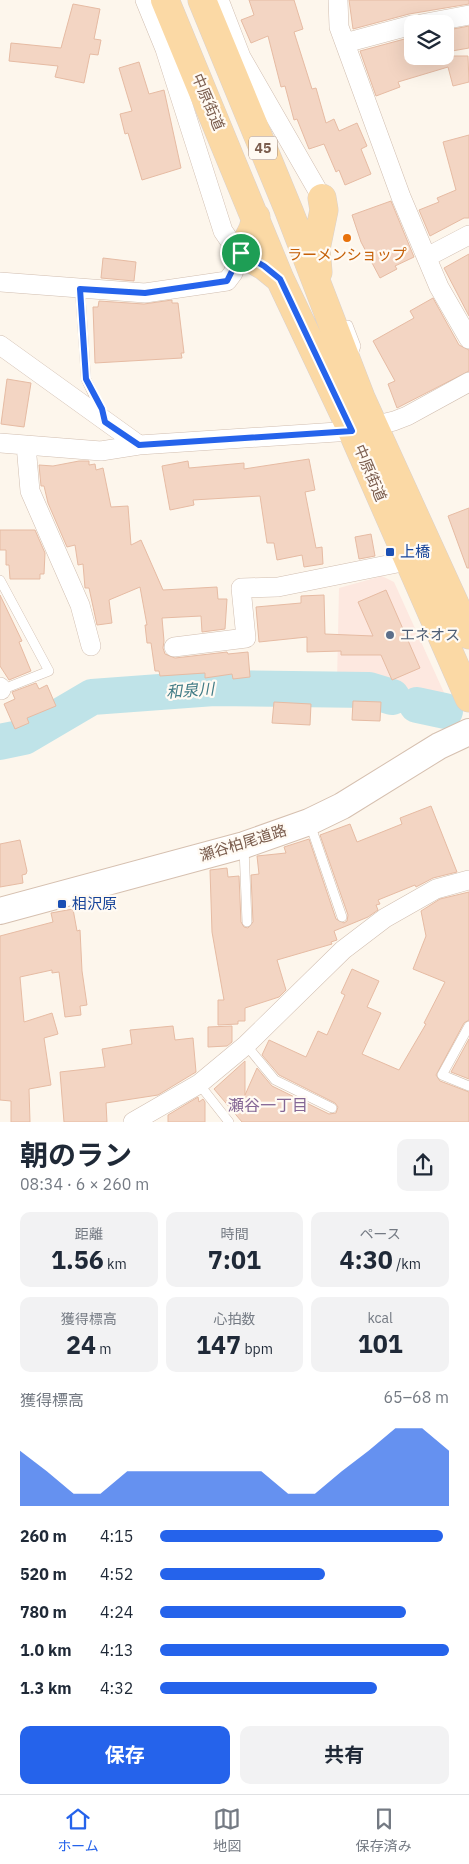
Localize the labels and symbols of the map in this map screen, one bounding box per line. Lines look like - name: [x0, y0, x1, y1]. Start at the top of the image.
- street label: 中原街道: [188, 70, 229, 133]
- road number: 45: [249, 136, 277, 160]
- pin: [220, 232, 262, 274]
- marker: ラーメンショップ: [341, 232, 353, 244]
- place label: ラーメンショップ: [287, 245, 407, 264]
- street label: 中原街道: [350, 441, 391, 504]
- place label: 上橋: [400, 542, 430, 561]
- marker: 上橋: [384, 546, 396, 558]
- place label: エネオス: [400, 625, 460, 644]
- marker: エネオス: [384, 629, 396, 641]
- water label: 和泉川: [165, 678, 217, 702]
- street label: 瀬谷柏尾道路: [197, 820, 289, 865]
- place label: 相沢原: [72, 894, 117, 913]
- marker: 相沢原: [56, 898, 68, 910]
- district label: 瀬谷一丁目: [228, 1095, 308, 1115]

